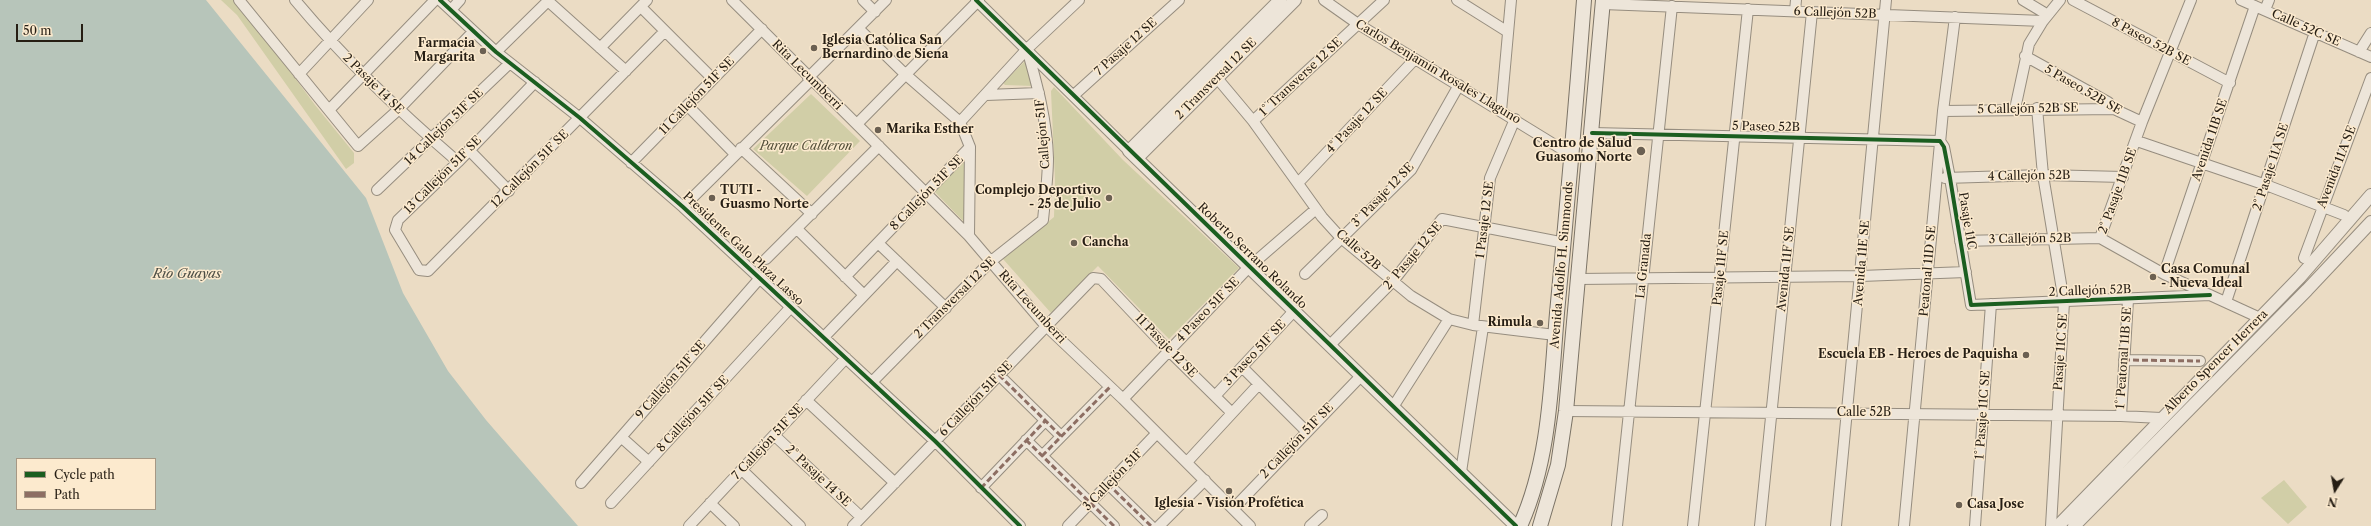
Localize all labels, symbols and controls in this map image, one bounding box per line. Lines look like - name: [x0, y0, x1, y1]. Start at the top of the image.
- street label: 6 Callejón 52B: [1793, 4, 1877, 22]
- street label: Calle 52C SE: [2269, 6, 2343, 50]
- street label: 7 Pasaje 12 SE: [1092, 15, 1160, 79]
- street label: 8 Paseo 52B SE: [2109, 15, 2193, 69]
- scale bar: [18, 16, 85, 42]
- street label: Carlos Benjamín Rosales Llaguno: [1353, 17, 1523, 127]
- text: 50 m: [23, 23, 52, 38]
- place label: Iglesia Católica San Bernardino de Siena: [822, 34, 948, 62]
- street label: 2 Transversal 12 SE: [1172, 35, 1260, 123]
- street label: 1° Transverse 12 SE: [1257, 35, 1345, 119]
- place label: Farmacia Margarita: [414, 37, 475, 65]
- street label: Rita Lecumberri: [769, 37, 845, 113]
- marker: Iglesia Católica San Bernardino de Siena: [809, 43, 819, 53]
- marker: Farmacia Margarita: [478, 46, 488, 56]
- street label: 2 Pasaje 14 SE: [340, 51, 406, 117]
- street label: 11 Callejón 51F SE: [656, 54, 738, 138]
- street label: 5 Paseo 52B SE: [2042, 62, 2124, 118]
- street label: 14 Callejón 51F SE: [402, 86, 486, 168]
- street label: 4° Pasaje 12 SE: [1323, 86, 1391, 156]
- street label: Avenida 11B SE: [2189, 97, 2231, 183]
- street label: Callejón 51F: [1033, 98, 1053, 170]
- street label: 5 Callejón 52B SE: [1977, 101, 2079, 117]
- street label: 5 Paseo 52B: [1732, 119, 1800, 135]
- street label: 2° Pasaje 11A SE: [2250, 121, 2292, 213]
- place label: Marika Esther: [886, 123, 974, 137]
- street label: Avenida 11A SE: [2315, 124, 2359, 210]
- marker: Marika Esther: [873, 125, 883, 135]
- street label: 12 Callejón 51F SE: [488, 127, 572, 211]
- street label: 13 Callejón 51F SE: [401, 133, 485, 217]
- place label: Centro de Salud Guasomo Norte: [1533, 137, 1632, 165]
- park label: Parque Calderon: [760, 140, 852, 154]
- marker: Centro de Salud Guasomo Norte: [1635, 145, 1647, 157]
- street label: 2° Pasaje 11B SE: [2096, 146, 2140, 236]
- street label: 8 Callejón 51F SE: [887, 152, 967, 234]
- street label: 3° Pasaje 12 SE: [1349, 160, 1417, 230]
- street label: 4 Callejón 52B: [1987, 168, 2071, 184]
- street label: 1 Pasaje 12 SE: [1473, 181, 1497, 259]
- street label: Avenida Adolfo H. Simmonds: [1548, 181, 1576, 349]
- place label: TUTI - Guasmo Norte: [720, 184, 809, 212]
- place label: Complejo Deportivo - 25 de Julio: [975, 184, 1101, 212]
- street label: Presidente Galo Plaza Lasso: [680, 189, 806, 309]
- street label: Pasaje 11C: [1955, 191, 1979, 251]
- marker: TUTI - Guasmo Norte: [707, 193, 717, 203]
- marker: Complejo Deportivo - 25 de Julio: [1104, 193, 1114, 203]
- street label: Roberto Serrano Rolando: [1194, 200, 1310, 312]
- street label: 2° Pasaje 12 SE: [1381, 219, 1445, 293]
- street label: Avenida 11E SE: [1851, 220, 1873, 306]
- street label: Peatonal 11D SE: [1917, 225, 1939, 317]
- street label: Avenida 11F SE: [1774, 226, 1798, 312]
- street label: Calle 52B: [1333, 227, 1383, 273]
- street label: Pasaje 11F SE: [1710, 230, 1732, 306]
- street label: 3 Callejón 52B: [1989, 231, 2071, 247]
- street label: La Granada: [1633, 232, 1655, 300]
- place label: Cancha: [1082, 236, 1129, 250]
- marker: Cancha: [1069, 238, 1079, 248]
- street label: 2 Transversal 12 SE: [911, 254, 999, 342]
- place label: Casa Comunal - Nueva Ideal: [2161, 263, 2250, 291]
- water label: Río Guayas: [153, 266, 221, 282]
- street label: Rita Lecumberri: [995, 267, 1069, 347]
- marker: Casa Comunal - Nueva Ideal: [2148, 272, 2158, 282]
- street label: 4 Paseo 51F SE: [1173, 275, 1243, 345]
- street label: 2 Callejón 52B: [2048, 282, 2132, 300]
- street label: 1° Peatonal 11B SE: [2113, 307, 2135, 409]
- street label: Alberto Spencer Herrera: [2161, 307, 2271, 417]
- street label: 11 Pasaje 12 SE: [1132, 311, 1200, 381]
- street label: Pasaje 11C SE: [2051, 313, 2071, 391]
- place label: Rimula: [1487, 316, 1532, 330]
- street label: 3 Paseo 51F SE: [1221, 317, 1289, 389]
- marker: Rimula: [1535, 318, 1545, 328]
- street label: 9 Callejón 51F SE: [633, 338, 709, 422]
- place label: Escuela EB - Heroes de Paquisha: [1818, 348, 2018, 362]
- marker: Escuela EB - Heroes de Paquisha: [2021, 350, 2031, 360]
- street label: 6 Callejón 51F SE: [936, 358, 1016, 440]
- street label: 1° Pasaje 11C SE: [1973, 370, 1993, 460]
- street label: 8 Callejón 51F SE: [654, 373, 732, 455]
- street label: 2 Callejón 51F SE: [1257, 400, 1337, 482]
- street label: 7 Callejón 51F SE: [729, 401, 807, 483]
- street label: Calle 52B: [1837, 406, 1891, 420]
- street label: 2° Pasaje 14 SE: [782, 442, 854, 510]
- street label: 3 Callejón 51F: [1080, 446, 1146, 514]
- legend: [16, 458, 156, 510]
- text: Cycle path: [54, 467, 115, 482]
- north arrow: [2315, 470, 2355, 510]
- marker: Iglesia - Visión Profética: [1224, 486, 1234, 496]
- text: Path: [54, 487, 80, 502]
- text: N: [2327, 494, 2339, 510]
- place label: Iglesia - Visión Profética: [1154, 497, 1304, 511]
- place label: Casa Jose: [1967, 498, 2024, 512]
- marker: Casa Jose: [1954, 500, 1964, 510]

